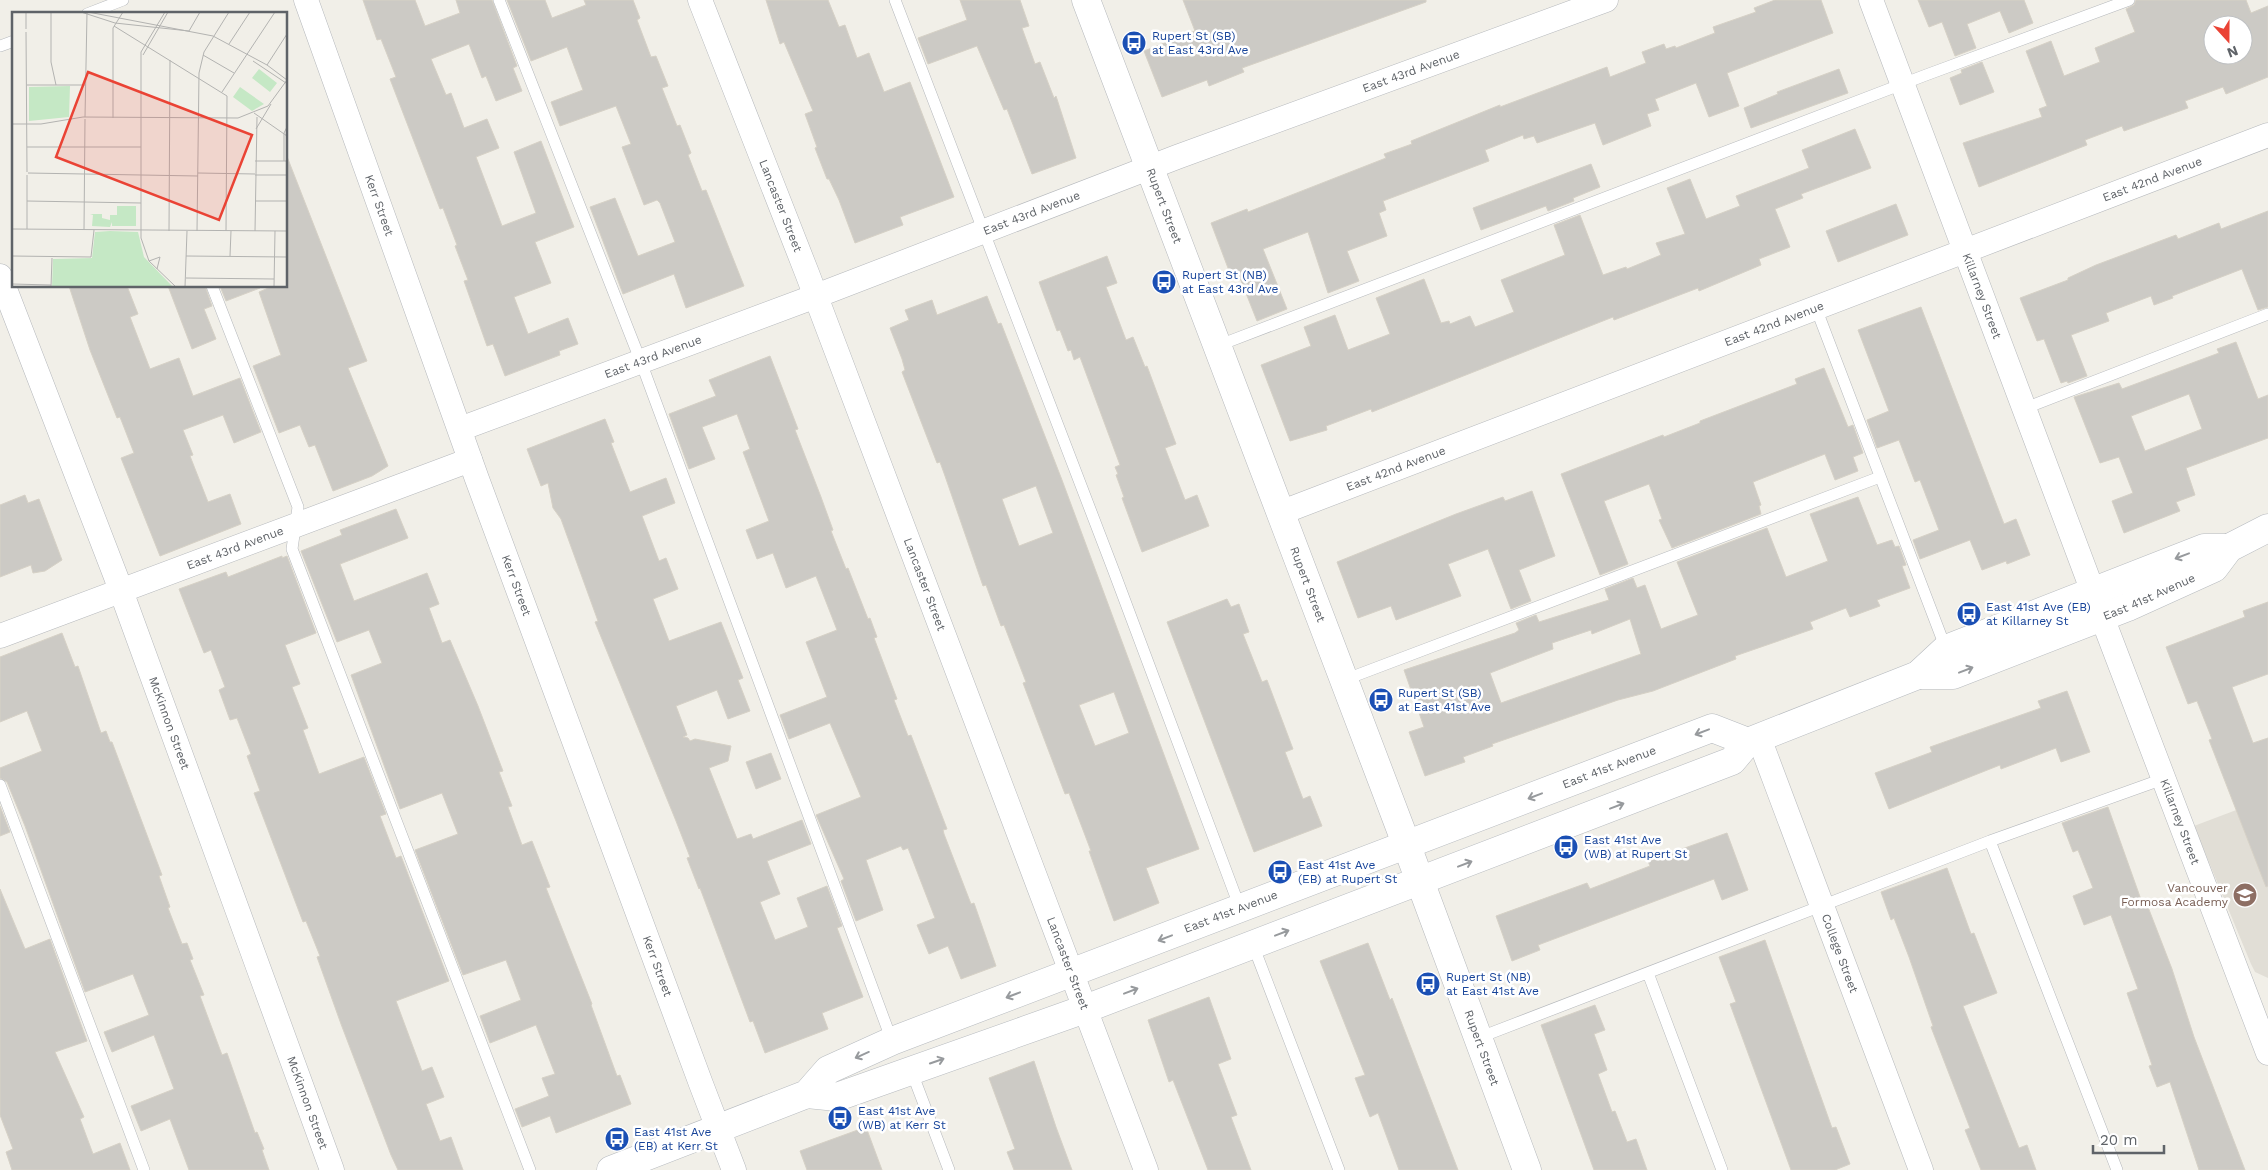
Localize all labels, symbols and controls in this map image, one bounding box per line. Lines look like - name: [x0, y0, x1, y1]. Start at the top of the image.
- inset map: [12, 12, 288, 288]
- north arrow: [2203, 15, 2253, 65]
- place label: Rupert St (SB) at East 43rd Ave: [1152, 29, 1248, 57]
- bus stop icon: Rupert St (SB) at East 43rd Ave: [1121, 30, 1147, 56]
- text: N: [2225, 43, 2240, 61]
- street label: East 43rd Avenue: [1360, 47, 1462, 96]
- street label: East 42nd Avenue: [2101, 154, 2204, 205]
- street label: Lancaster Street: [756, 158, 805, 254]
- street label: Rupert Street: [1143, 166, 1185, 245]
- street label: Kerr Street: [362, 173, 397, 238]
- street label: East 43rd Avenue: [981, 188, 1082, 238]
- street label: Killarney Street: [1960, 251, 2004, 341]
- place label: Rupert St (NB) at East 43rd Ave: [1182, 268, 1278, 296]
- bus stop icon: Rupert St (NB) at East 43rd Ave: [1151, 269, 1177, 295]
- street label: East 42nd Avenue: [1722, 299, 1826, 349]
- street label: East 43rd Avenue: [602, 332, 704, 381]
- street label: East 42nd Avenue: [1344, 443, 1448, 494]
- street label: East 43rd Avenue: [185, 523, 286, 573]
- street label: Lancaster Street: [901, 536, 949, 633]
- street label: Rupert Street: [1287, 545, 1328, 624]
- one-way arrow: [2175, 552, 2190, 561]
- street label: Kerr Street: [499, 553, 534, 618]
- street label: East 41st Avenue: [2101, 571, 2197, 623]
- place label: East 41st Ave (EB) at Killarney St: [1986, 600, 2091, 628]
- bus stop icon: East 41st Ave (EB) at Killarney St: [1956, 601, 1982, 627]
- one-way arrow: [1958, 665, 1973, 674]
- street label: McKinnon Street: [146, 675, 192, 771]
- place label: Rupert St (SB) at East 41st Ave: [1398, 686, 1491, 714]
- bus stop icon: Rupert St (SB) at East 41st Ave: [1368, 687, 1394, 713]
- one-way arrow: [1695, 728, 1710, 737]
- street label: East 41st Avenue: [1560, 743, 1658, 791]
- street label: Killarney Street: [2157, 777, 2203, 866]
- one-way arrow: [1527, 793, 1542, 802]
- one-way arrow: [1609, 800, 1624, 810]
- place label: East 41st Ave (WB) at Rupert St: [1584, 833, 1687, 861]
- bus stop icon: East 41st Ave (WB) at Rupert St: [1553, 834, 1579, 860]
- place label: East 41st Ave (EB) at Rupert St: [1298, 858, 1397, 886]
- bus stop icon: East 41st Ave (EB) at Rupert St: [1267, 859, 1293, 885]
- one-way arrow: [1457, 859, 1473, 868]
- place label: Vancouver Formosa Academy: [2121, 881, 2229, 909]
- school or university icon: Vancouver Formosa Academy: [2232, 882, 2258, 908]
- street label: East 41st Avenue: [1182, 887, 1280, 936]
- street label: College Street: [1819, 912, 1861, 995]
- street label: Lancaster Street: [1044, 915, 1092, 1012]
- one-way arrow: [1274, 928, 1289, 937]
- street label: Kerr Street: [640, 934, 675, 999]
- one-way arrow: [1158, 934, 1173, 943]
- place label: Rupert St (NB) at East 41st Ave: [1446, 970, 1539, 998]
- bus stop icon: Rupert St (NB) at East 41st Ave: [1415, 971, 1441, 997]
- one-way arrow: [1123, 986, 1138, 995]
- one-way arrow: [1006, 991, 1021, 1000]
- street label: Rupert Street: [1461, 1008, 1502, 1087]
- one-way arrow: [855, 1050, 870, 1060]
- street label: McKinnon Street: [284, 1054, 331, 1151]
- one-way arrow: [928, 1056, 944, 1065]
- place label: East 41st Ave (WB) at Kerr St: [858, 1104, 946, 1132]
- bus stop icon: East 41st Ave (WB) at Kerr St: [827, 1105, 853, 1131]
- scale bar: [2093, 1122, 2164, 1154]
- place label: East 41st Ave (EB) at Kerr St: [634, 1125, 718, 1153]
- bus stop icon: East 41st Ave (EB) at Kerr St: [604, 1126, 630, 1152]
- text: 20 m: [2100, 1131, 2138, 1149]

